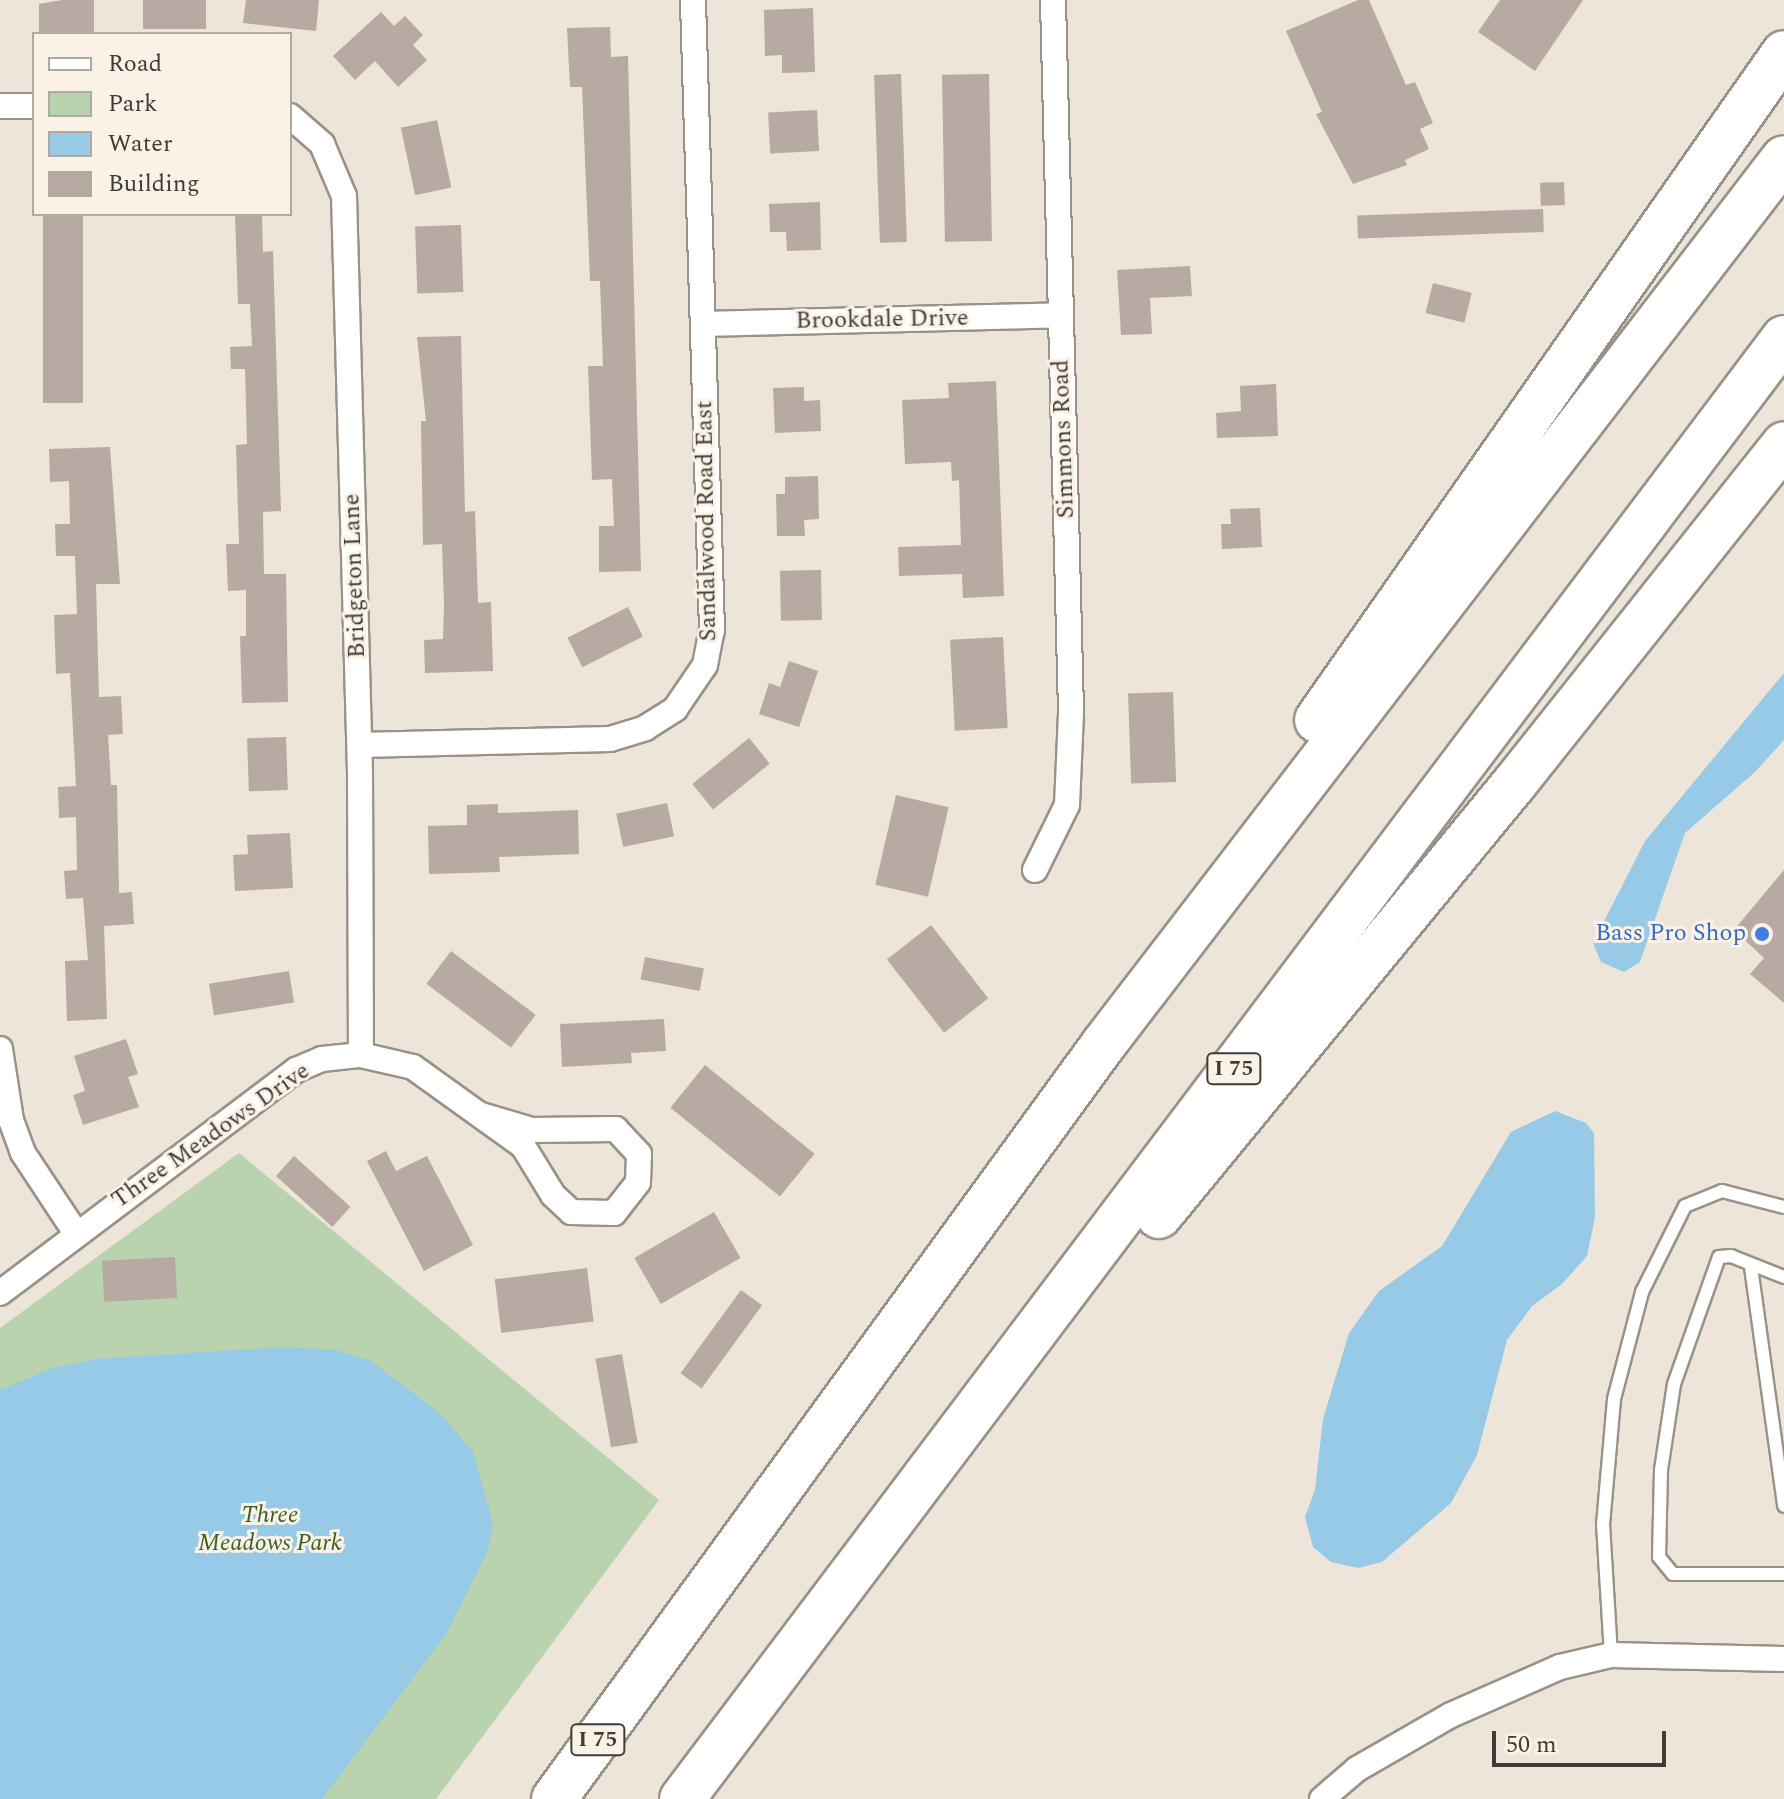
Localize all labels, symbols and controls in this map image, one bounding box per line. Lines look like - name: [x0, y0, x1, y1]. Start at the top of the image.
- legend: [32, 32, 292, 216]
- text: Road: [108, 46, 162, 82]
- text: Park: [108, 86, 158, 122]
- text: Water: [108, 126, 172, 162]
- text: Building: [108, 166, 200, 202]
- street label: Brookdale Drive: [795, 304, 969, 336]
- street label: Simmons Road: [1047, 359, 1081, 519]
- street label: Sandalwood Road East: [691, 400, 723, 642]
- street label: Bridgeton Lane: [338, 493, 372, 659]
- place label: Bass Pro Shop: [1595, 920, 1746, 948]
- marker: Bass Pro Shop: [1753, 925, 1771, 943]
- road number: I 75: [1206, 1051, 1262, 1087]
- street label: Three Meadows Drive: [106, 1057, 316, 1215]
- park label: Three Meadows Park: [198, 1502, 342, 1558]
- scale bar: [1496, 1715, 1670, 1765]
- road number: I 75: [570, 1722, 626, 1758]
- text: 50 m: [1506, 1727, 1557, 1763]

